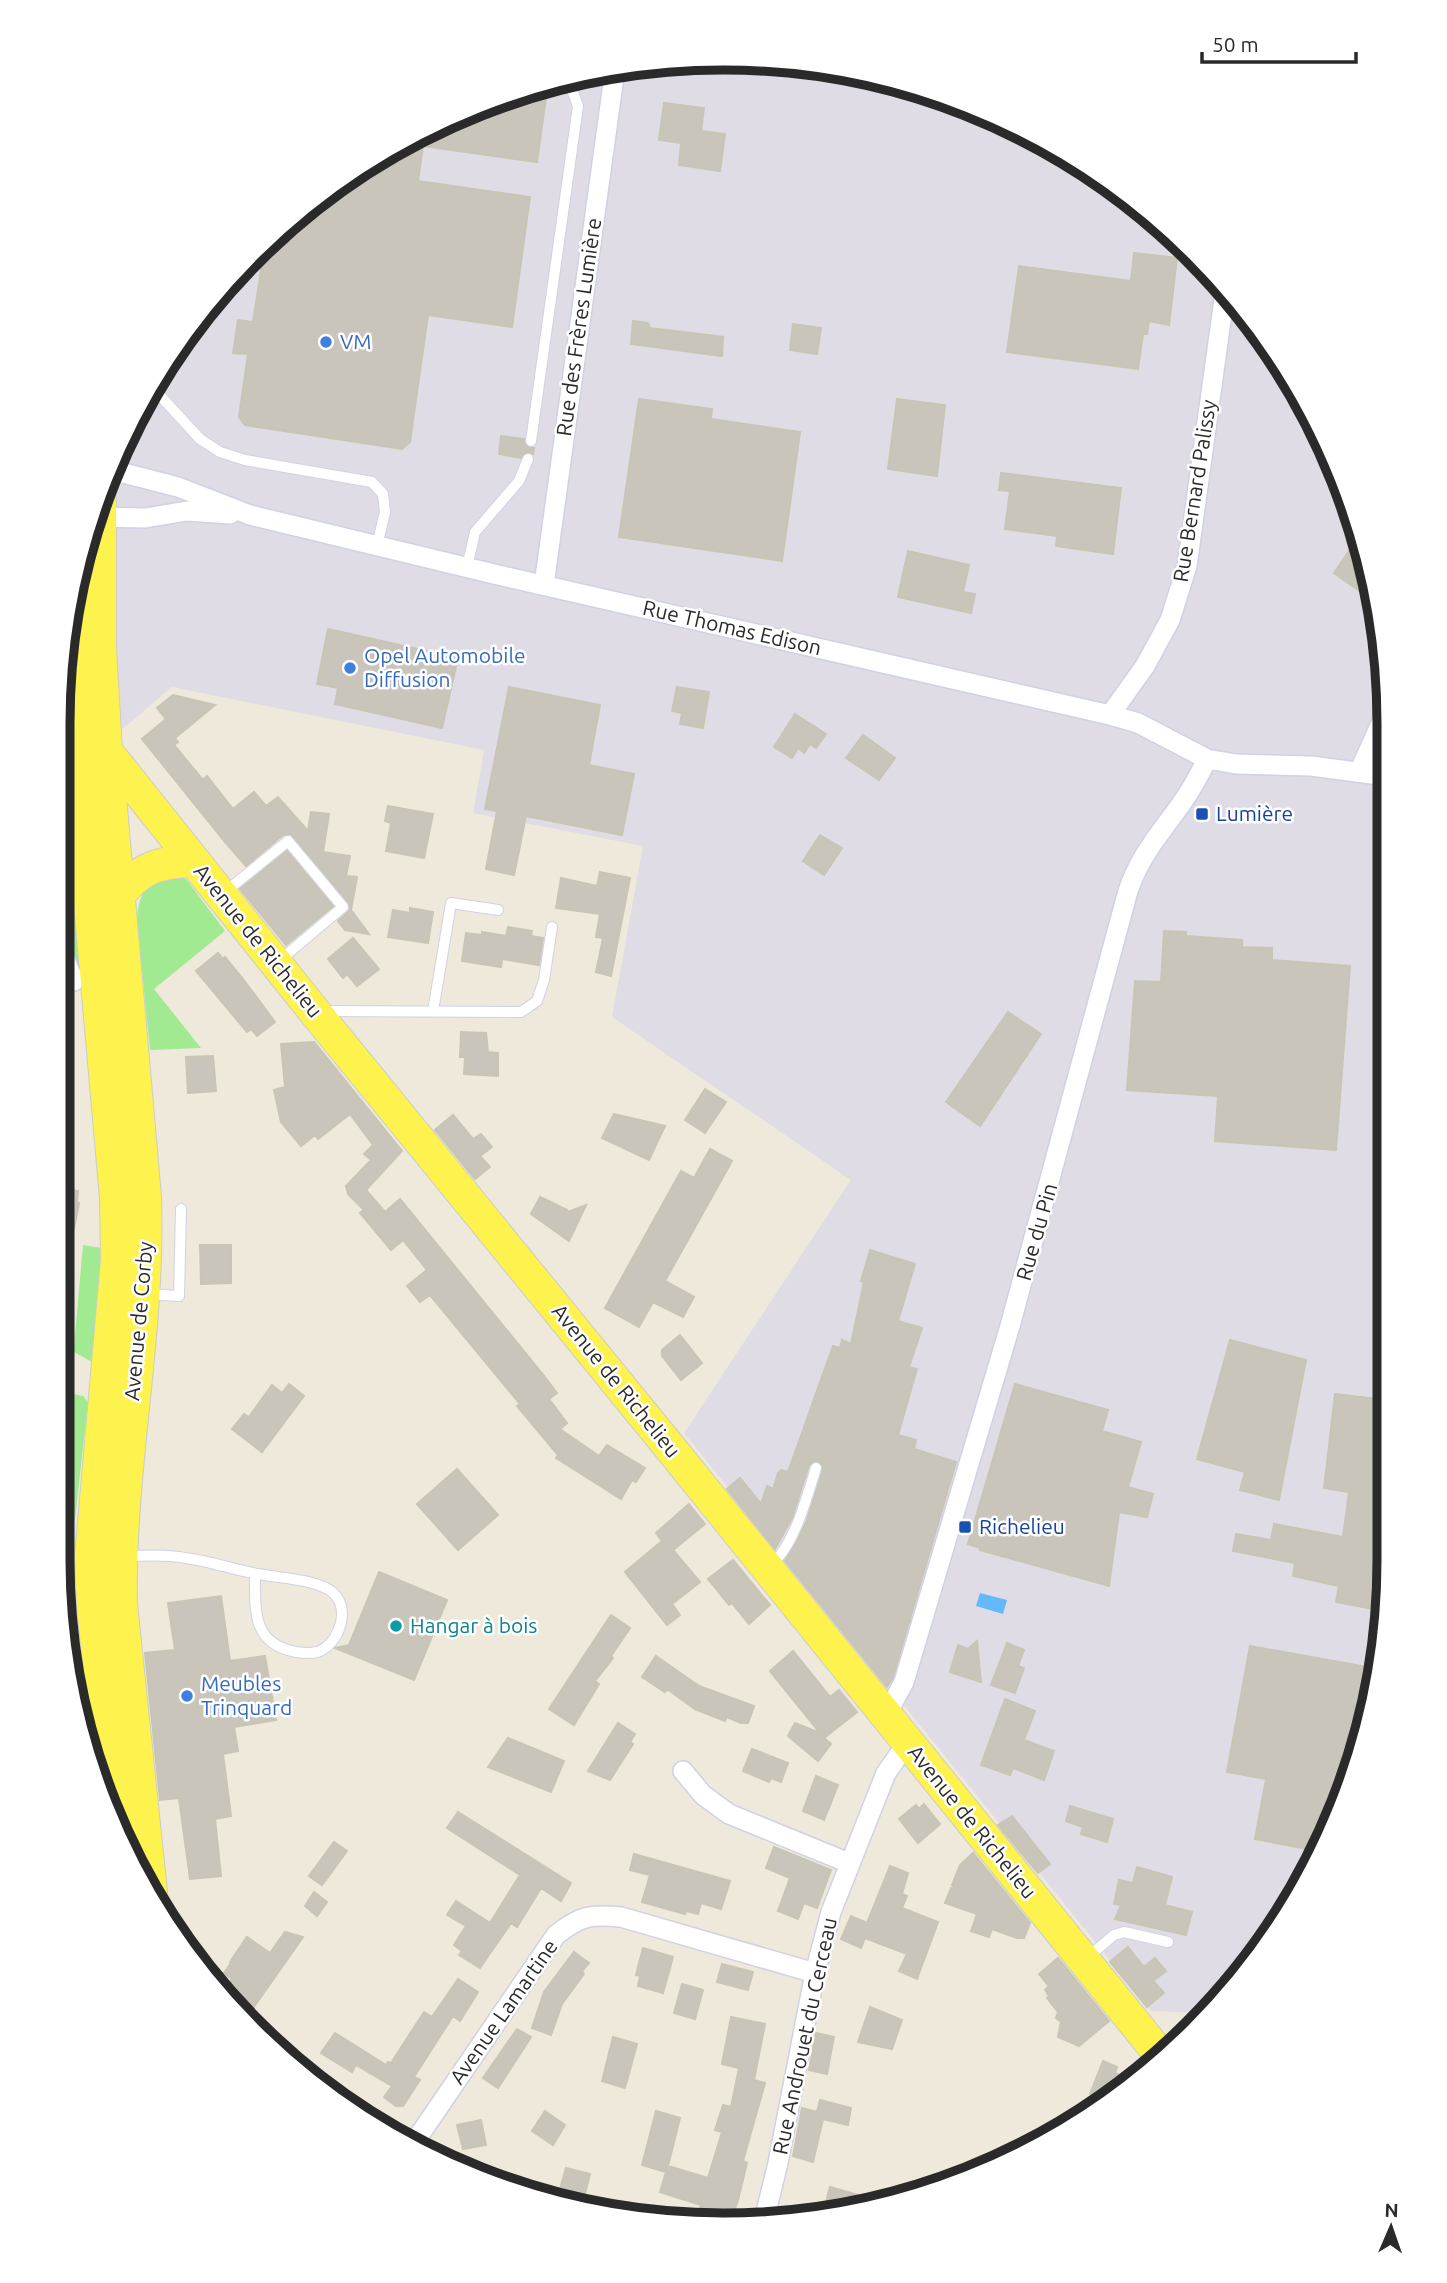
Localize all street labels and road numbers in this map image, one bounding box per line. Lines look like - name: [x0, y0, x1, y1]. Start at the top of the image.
- street label: Rue des Frères Lumière: [551, 216, 605, 437]
- street label: Rue Bernard Palissy: [1168, 398, 1220, 584]
- street label: Rue Thomas Edison: [641, 595, 824, 659]
- street label: Avenue de Richelieu: [190, 859, 328, 1022]
- street label: Rue du Pin: [1011, 1180, 1061, 1283]
- street label: Avenue de Corby: [119, 1240, 157, 1402]
- street label: Avenue de Richelieu: [548, 1299, 686, 1462]
- street label: Avenue de Richelieu: [904, 1740, 1042, 1903]
- street label: Rue Androuet du Cerceau: [767, 1915, 841, 2157]
- street label: Avenue Lamartine: [444, 1935, 562, 2088]

